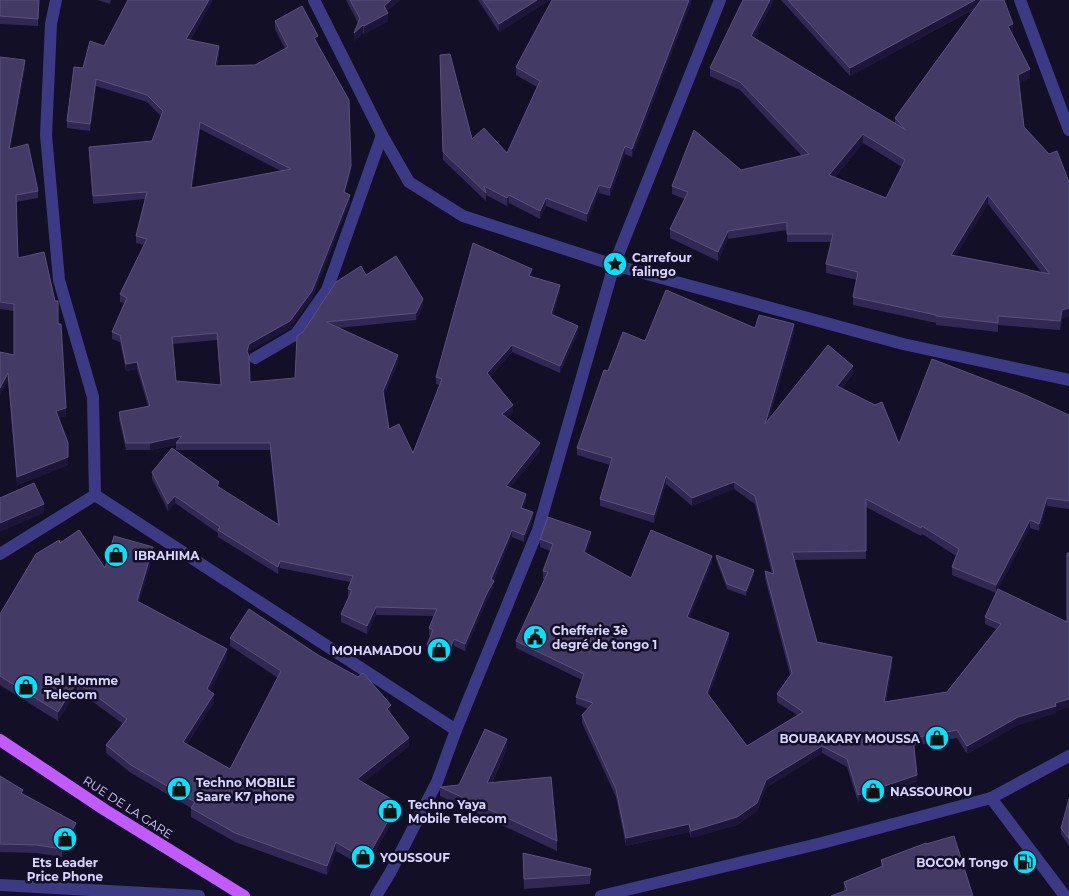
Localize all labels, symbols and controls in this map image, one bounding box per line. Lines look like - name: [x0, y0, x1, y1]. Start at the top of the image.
- place label: Carrefour falingo: [632, 250, 692, 279]
- place icon: Carrefour falingo: [602, 251, 628, 277]
- shop icon: IBRAHIMA: [103, 542, 129, 568]
- place label: IBRAHIMA: [134, 548, 200, 563]
- place label: Chefferie 3è degré de tongo 1: [552, 623, 657, 652]
- public building icon: Chefferie 3è degré de tongo 1: [522, 624, 548, 650]
- shop icon: MOHAMADOU: [426, 637, 452, 663]
- place label: MOHAMADOU: [331, 643, 422, 658]
- place label: Bel Homme Telecom: [44, 673, 119, 702]
- shop icon: Bel Homme Telecom: [13, 674, 39, 700]
- shop icon: BOUBAKARY MOUSSA: [924, 725, 950, 751]
- place label: BOUBAKARY MOUSSA: [779, 731, 921, 746]
- street label: RUE DE LA GARE: [80, 772, 176, 842]
- place label: Techno MOBILE Saare K7 phone: [196, 775, 295, 804]
- shop icon: Techno MOBILE Saare K7 phone: [166, 776, 192, 802]
- shop icon: NASSOUROU: [860, 778, 886, 804]
- place label: NASSOUROU: [890, 784, 972, 799]
- place label: Techno Yaya Mobile Telecom: [408, 797, 507, 826]
- shop icon: Techno Yaya Mobile Telecom: [377, 798, 403, 824]
- shop icon: Ets Leader Price Phone: [52, 826, 78, 852]
- shop icon: YOUSSOUF: [350, 844, 376, 870]
- fuel station icon: BOCOM Tongo: [1012, 849, 1038, 875]
- place label: YOUSSOUF: [379, 850, 450, 865]
- place label: Ets Leader Price Phone: [27, 855, 104, 884]
- place label: BOCOM Tongo: [916, 855, 1008, 870]

